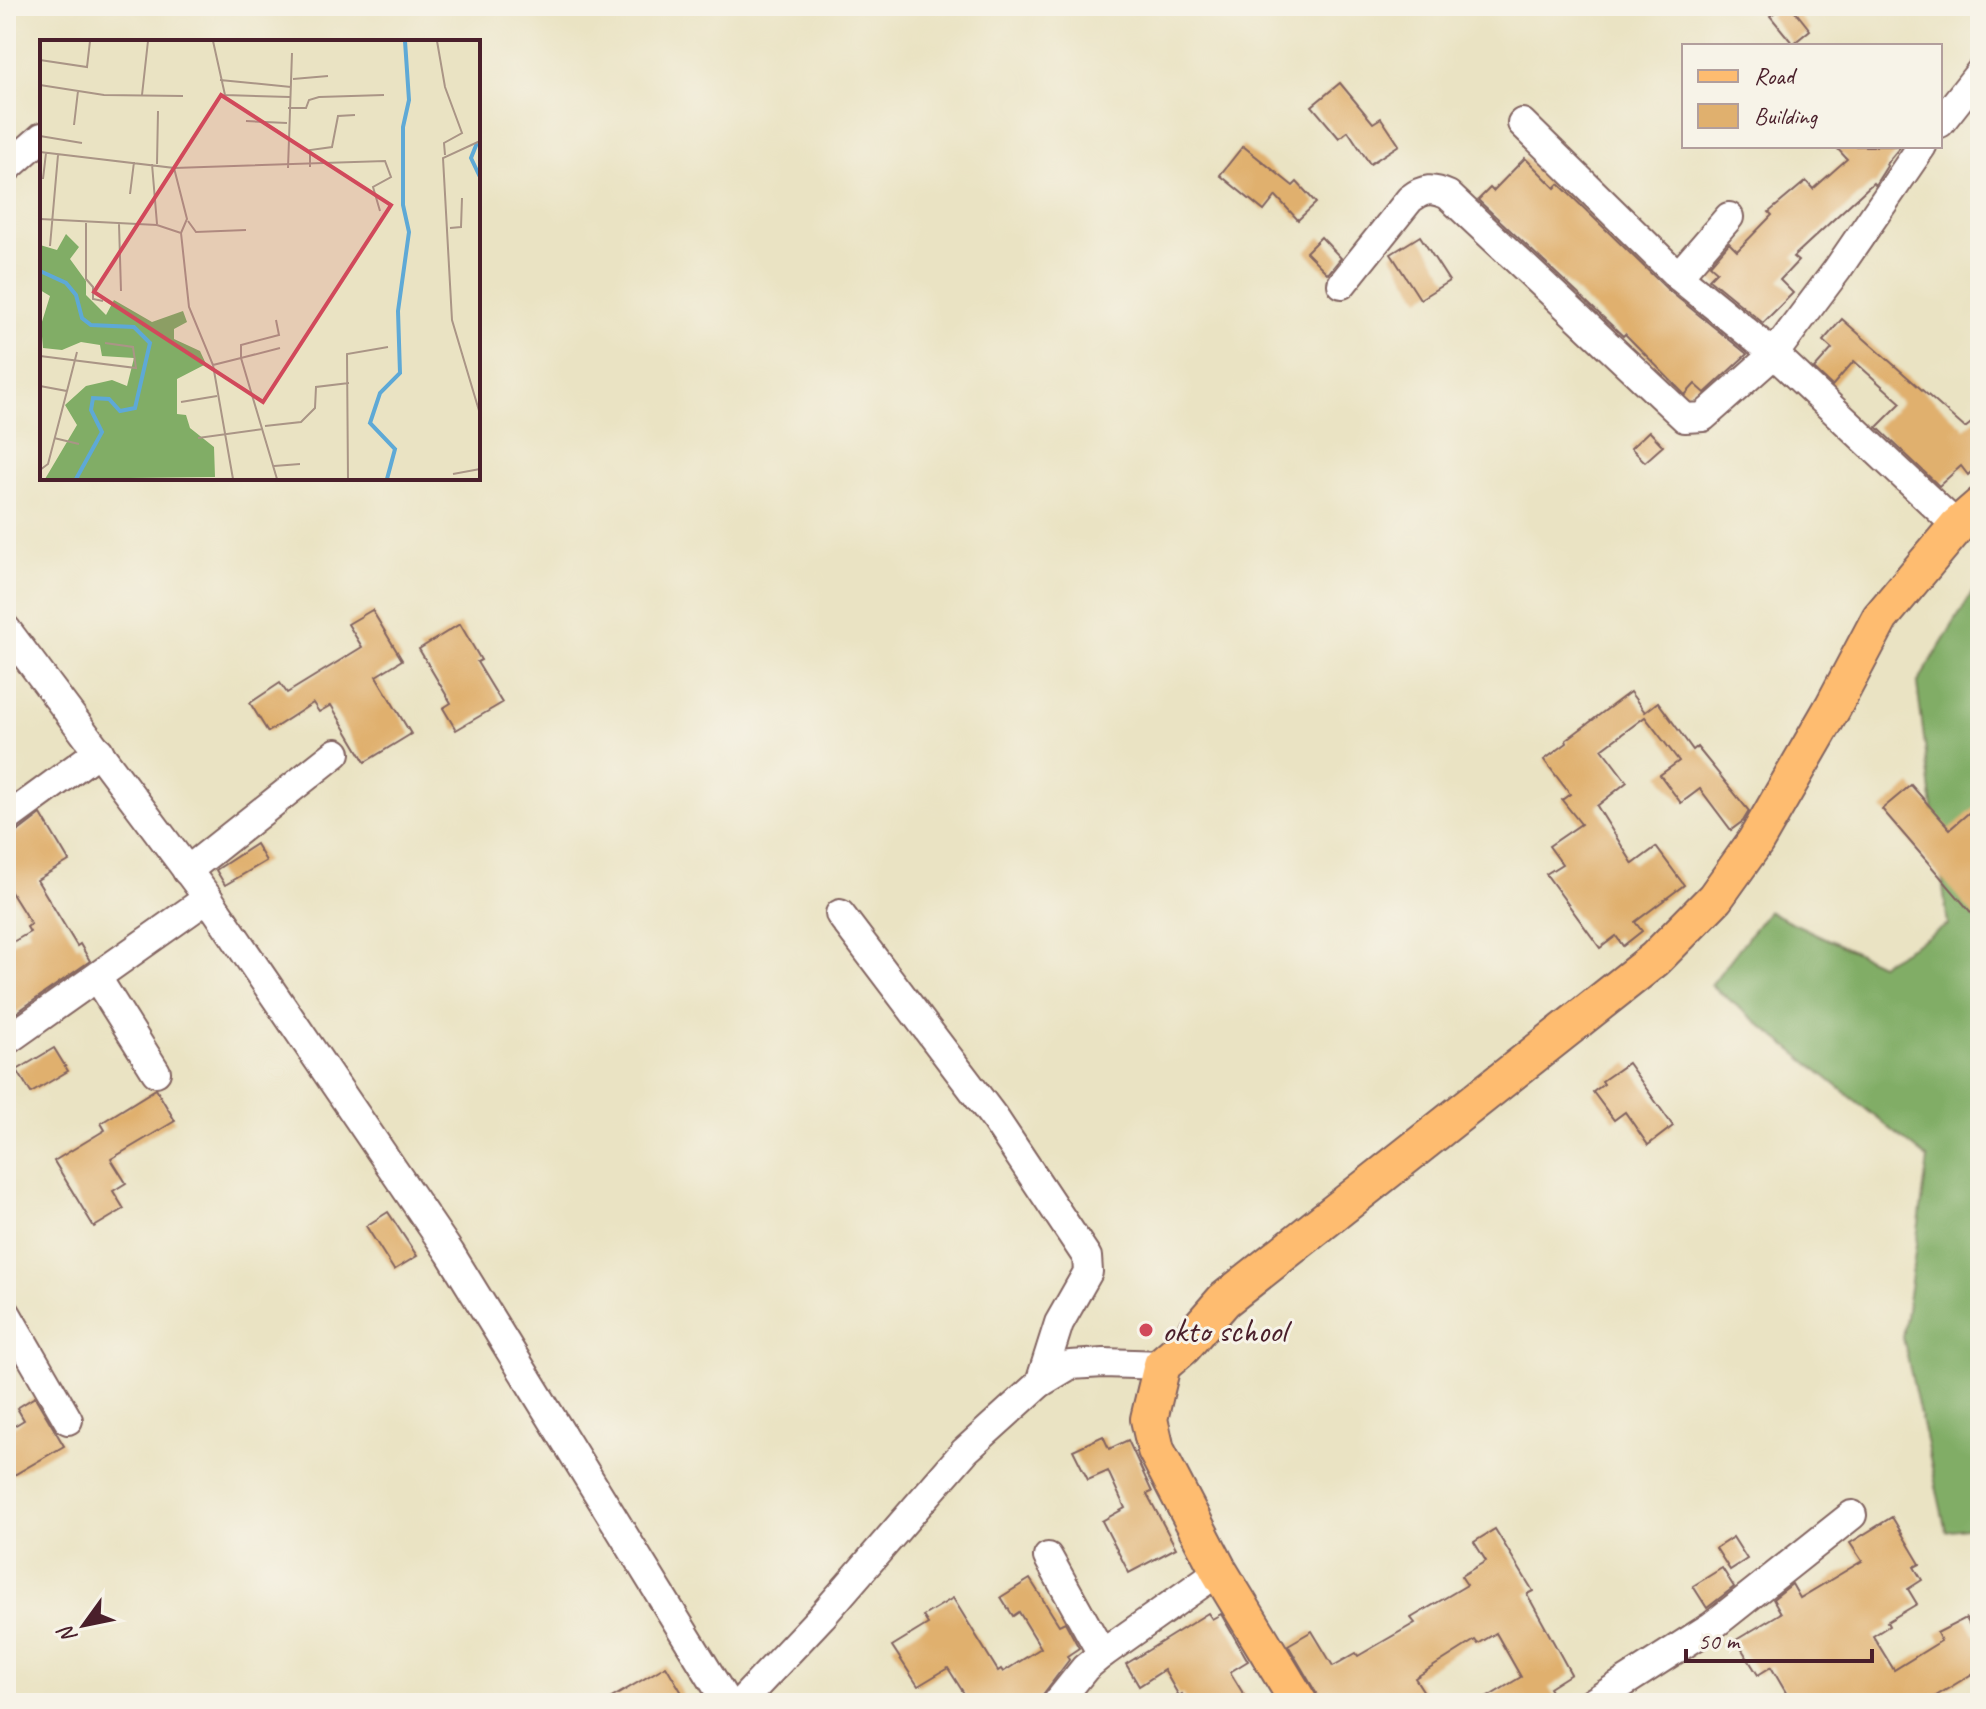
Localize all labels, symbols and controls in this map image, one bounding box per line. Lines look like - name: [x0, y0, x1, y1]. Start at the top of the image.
- inset map: [40, 40, 480, 480]
- legend: [1682, 44, 1942, 148]
- text: Road: [1754, 61, 1798, 91]
- text: Building: [1754, 101, 1819, 131]
- place label: okto school: [1162, 1309, 1293, 1352]
- marker: okto school: [1137, 1321, 1155, 1339]
- north arrow: [44, 1585, 124, 1665]
- scale bar: [1686, 1613, 1872, 1663]
- text: N: [51, 1619, 84, 1649]
- text: 50 m: [1698, 1626, 1741, 1656]

